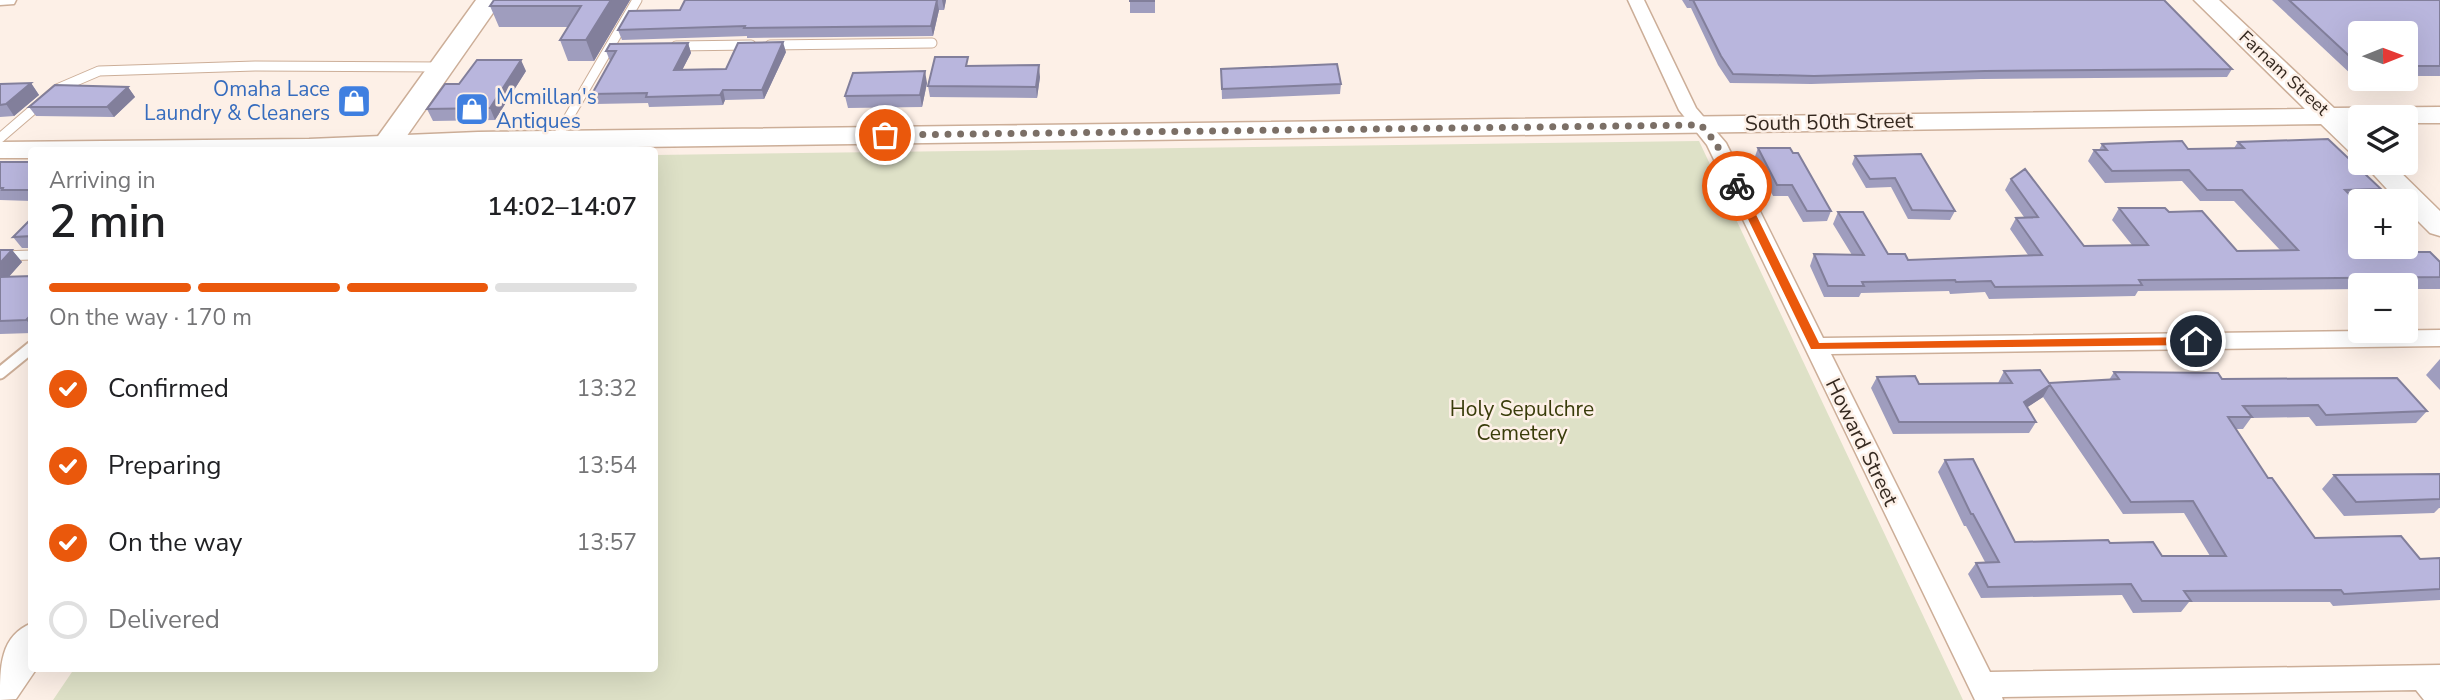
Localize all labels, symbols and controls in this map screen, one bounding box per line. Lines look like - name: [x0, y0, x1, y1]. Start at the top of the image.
- north arrow: [2348, 21, 2418, 91]
- map controls: [2348, 21, 2418, 343]
- street label: Farnam Street: [2234, 25, 2335, 121]
- place label: Omaha Lace Laundry & Cleaners: [144, 75, 330, 127]
- shop icon: Omaha Lace Laundry & Cleaners: [335, 82, 373, 120]
- place label: Mcmillan's Antiques: [496, 83, 597, 135]
- shop icon: Mcmillan's Antiques: [453, 90, 491, 128]
- pin: [855, 105, 915, 165]
- button: layers: [2348, 105, 2418, 175]
- street label: South 50th Street: [1745, 107, 1914, 137]
- icon: bag: [866, 116, 904, 154]
- courier: [1702, 151, 1772, 221]
- text: Arriving in: [49, 165, 156, 196]
- icon: bike: [1718, 167, 1756, 205]
- text: 14:02–14:07: [487, 189, 637, 224]
- button: +: [2348, 189, 2418, 259]
- text: 2 min: [49, 190, 166, 253]
- button: −: [2348, 273, 2418, 343]
- text: On the way · 170 m: [49, 302, 252, 333]
- pin: [2166, 311, 2226, 371]
- icon: home: [2177, 322, 2215, 360]
- icon: check: [49, 370, 87, 408]
- text: Confirmed: [108, 371, 229, 406]
- text: 13:32: [577, 373, 637, 404]
- street label: Howard Street: [1819, 374, 1905, 511]
- park label: Holy Sepulchre Cemetery: [1450, 395, 1594, 447]
- icon: check: [49, 447, 87, 485]
- text: Preparing: [108, 448, 221, 483]
- text: 13:54: [577, 450, 637, 481]
- icon: check: [49, 524, 87, 562]
- text: On the way: [108, 525, 242, 560]
- text: 13:57: [577, 527, 637, 558]
- text: Delivered: [108, 602, 220, 637]

